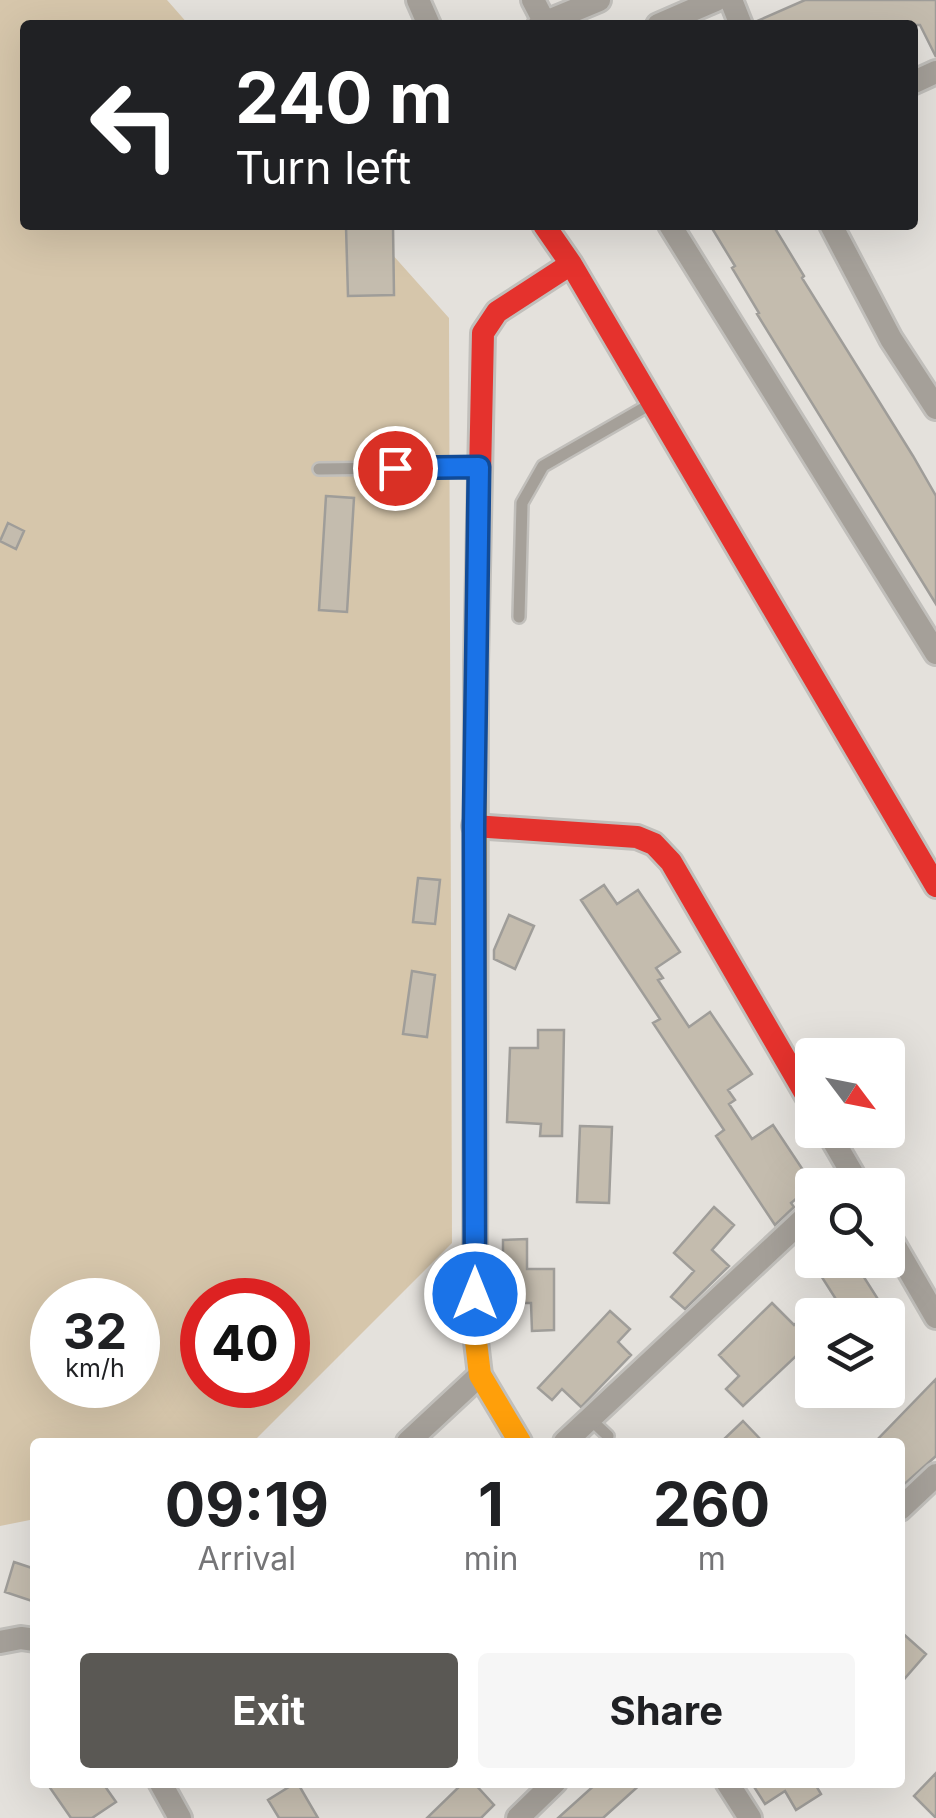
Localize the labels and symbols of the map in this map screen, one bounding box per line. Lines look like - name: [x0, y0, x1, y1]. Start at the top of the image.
- pin: [353, 426, 438, 511]
- north arrow: [795, 1038, 905, 1148]
- position arrow: [423, 1242, 527, 1346]
- speed limit sign: 40: [180, 1278, 310, 1408]

